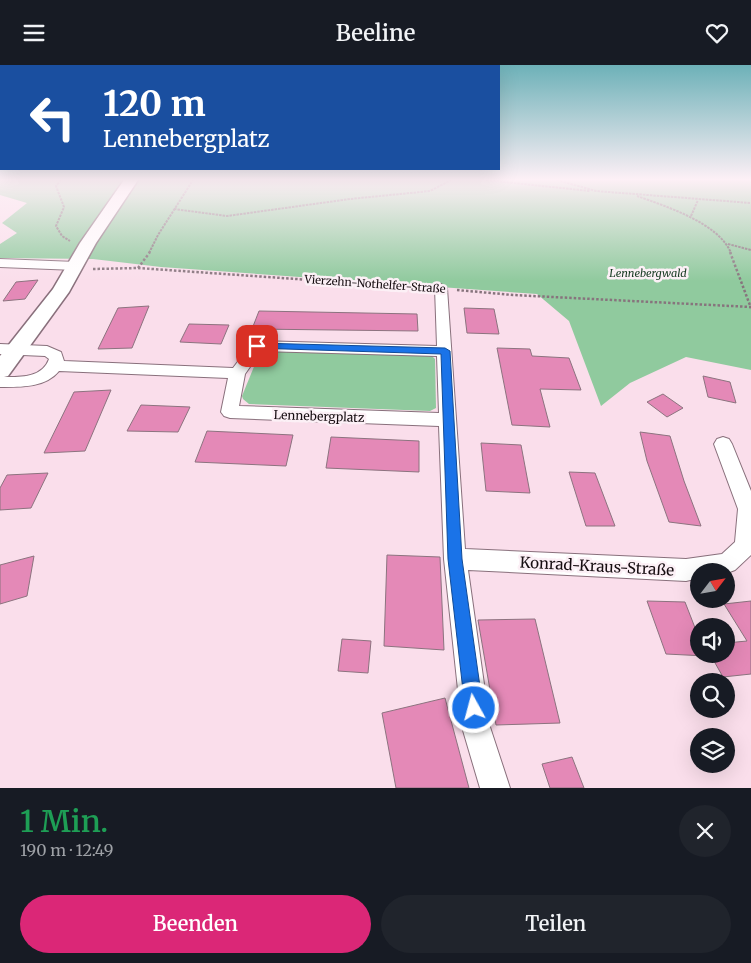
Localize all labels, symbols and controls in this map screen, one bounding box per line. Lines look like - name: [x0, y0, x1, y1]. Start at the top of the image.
- icon: menu: [20, 19, 48, 47]
- text: Beeline: [336, 19, 415, 47]
- icon: heart: [703, 19, 731, 47]
- text: 120 m: [103, 82, 206, 126]
- icon: left: [20, 85, 85, 150]
- text: Lennebergplatz: [103, 125, 270, 153]
- park label: Lennebergwald: [609, 266, 687, 280]
- street label: Vierzehn-Nothelfer-Straße: [303, 272, 446, 296]
- pin: [236, 325, 278, 367]
- icon: arrive: [243, 332, 271, 360]
- street label: Lennebergplatz: [273, 407, 365, 425]
- street label: Konrad-Kraus-Straße: [519, 552, 675, 580]
- north arrow: [690, 563, 735, 607]
- map controls: [690, 563, 735, 773]
- button: sound: [690, 618, 735, 663]
- button: search: [690, 673, 735, 718]
- position arrow: [447, 681, 499, 733]
- button: layers: [690, 728, 735, 773]
- text: 1 Min.: [20, 802, 108, 840]
- button: close: [679, 805, 731, 857]
- text: 190 m · 12:49: [20, 840, 113, 860]
- button: Beenden: [20, 895, 371, 953]
- button: Teilen: [381, 895, 731, 953]

